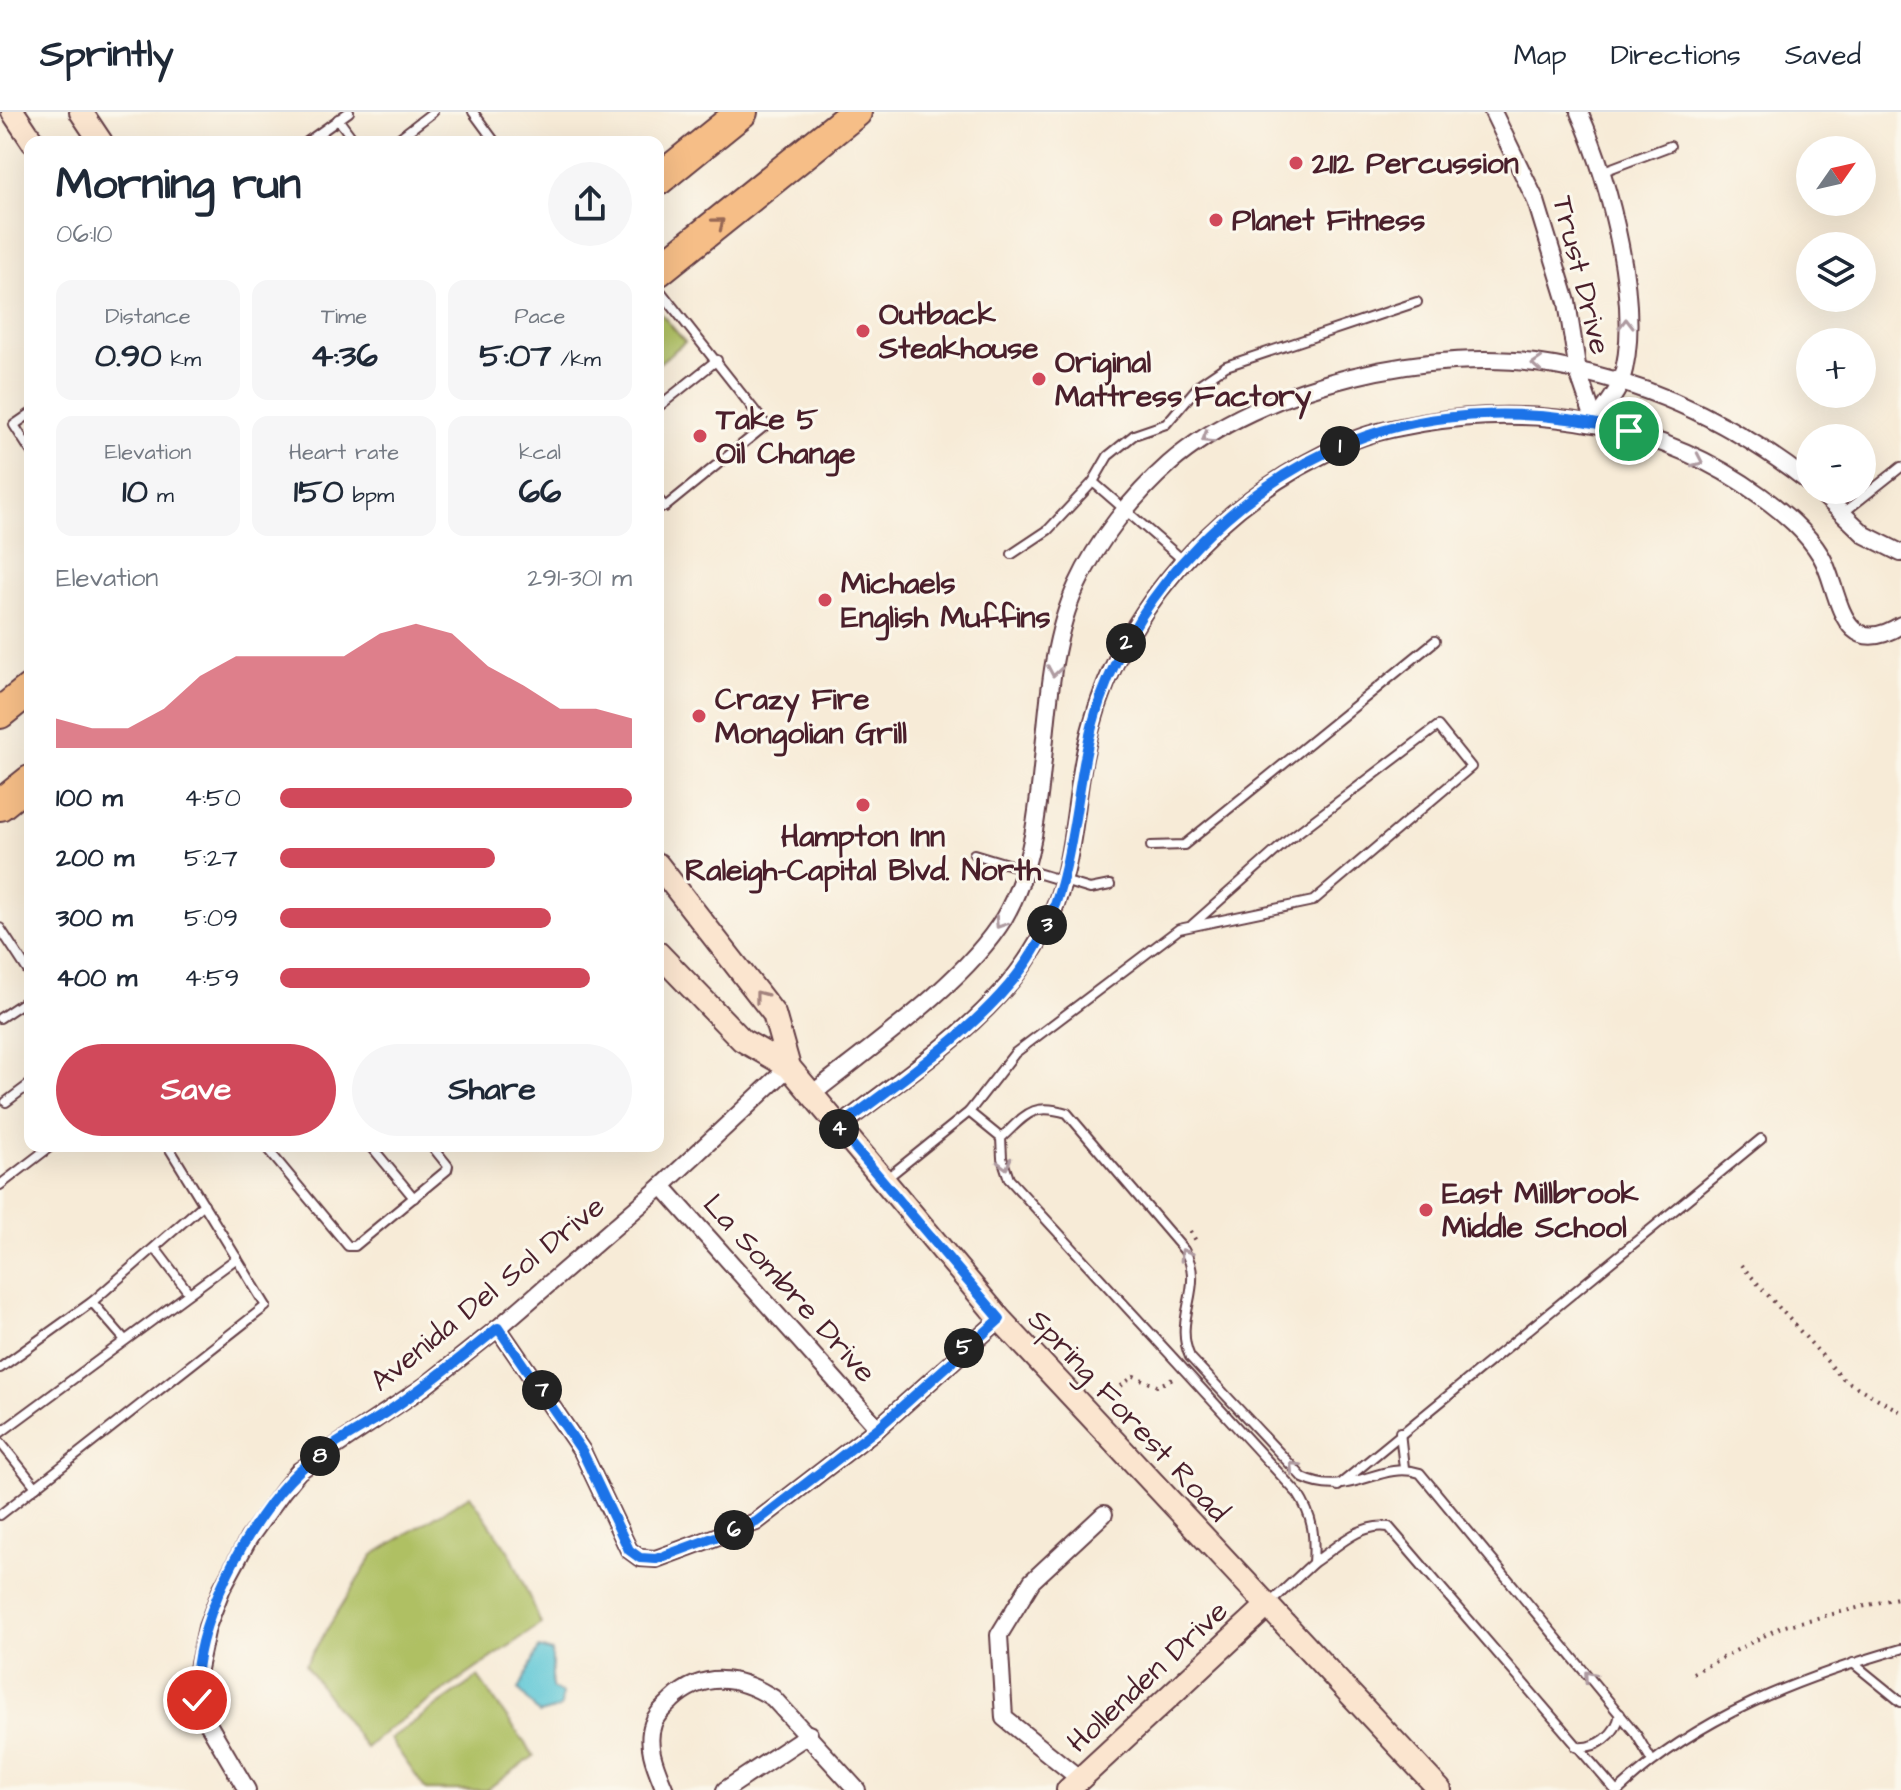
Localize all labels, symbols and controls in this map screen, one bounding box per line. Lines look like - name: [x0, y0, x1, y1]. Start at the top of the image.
- text: Sprintly: [40, 29, 173, 81]
- text: Map: [1514, 36, 1567, 75]
- text: Directions: [1611, 36, 1741, 75]
- text: Saved: [1785, 36, 1861, 75]
- north arrow: [1796, 136, 1876, 216]
- map controls: [1796, 136, 1876, 504]
- place label: 2112 Percussion: [1311, 143, 1519, 185]
- marker: 2112 Percussion: [1287, 154, 1305, 172]
- text: Morning run: [56, 155, 301, 216]
- button: share: [548, 162, 632, 246]
- street label: Trust Drive: [1541, 192, 1621, 359]
- place label: Planet Fitness: [1232, 200, 1425, 242]
- marker: Planet Fitness: [1207, 211, 1225, 229]
- text: 06:10: [56, 216, 113, 252]
- one-way arrow: [710, 218, 725, 232]
- button: layers: [1796, 232, 1876, 312]
- place label: Outback Steakhouse: [878, 294, 1039, 370]
- text: Distance: [105, 301, 191, 332]
- text: Time: [321, 301, 367, 332]
- text: Pace: [514, 301, 566, 332]
- one-way arrow: [1617, 317, 1635, 330]
- marker: Outback Steakhouse: [854, 322, 872, 340]
- button: +: [1796, 328, 1876, 408]
- text: 0.90: [95, 332, 162, 380]
- text: 4:36: [310, 332, 378, 380]
- text: 5:07: [479, 332, 551, 380]
- place label: Original Mattress Factory: [1055, 342, 1312, 420]
- text: km: [162, 344, 201, 375]
- text: /km: [551, 344, 601, 375]
- one-way arrow: [1530, 356, 1543, 373]
- marker: Original Mattress Factory: [1030, 370, 1048, 388]
- pin: [1595, 397, 1663, 465]
- place label: Take 5 Oil Change: [715, 399, 855, 477]
- icon: arrive: [1607, 409, 1651, 453]
- button: −: [1796, 424, 1876, 504]
- pin: 1: [1320, 426, 1360, 466]
- marker: Take 5 Oil Change: [691, 427, 709, 445]
- one-way arrow: [1201, 429, 1216, 444]
- text: 1: [1339, 430, 1341, 461]
- text: Elevation: [105, 437, 191, 468]
- text: Heart rate: [289, 437, 399, 468]
- text: kcal: [519, 437, 561, 468]
- one-way arrow: [1689, 451, 1704, 467]
- text: 10: [122, 468, 148, 516]
- text: 150: [294, 468, 344, 516]
- text: 66: [519, 468, 561, 516]
- text: m: [148, 480, 174, 511]
- text: bpm: [344, 480, 394, 511]
- text: Elevation: [56, 560, 158, 596]
- text: 291–301 m: [527, 560, 632, 596]
- place label: Michaels English Muffins: [841, 563, 1051, 641]
- marker: Michaels English Muffins: [816, 591, 834, 609]
- pin: 2: [1106, 623, 1146, 663]
- text: 2: [1120, 627, 1132, 658]
- one-way arrow: [1047, 664, 1064, 677]
- place label: Crazy Fire Mongolian Grill: [715, 679, 907, 757]
- marker: Crazy Fire Mongolian Grill: [690, 707, 708, 725]
- text: 100 m: [56, 780, 123, 816]
- text: 4:50: [184, 780, 241, 816]
- marker: Hampton Inn Raleigh-Capital Blvd. North: [854, 796, 872, 814]
- place label: Hampton Inn Raleigh-Capital Blvd. North: [685, 816, 1042, 894]
- text: 200 m: [56, 840, 134, 876]
- text: 5:27: [184, 840, 238, 876]
- text: 300 m: [56, 900, 133, 936]
- text: 5:09: [184, 900, 238, 936]
- pin: 3: [1027, 905, 1067, 945]
- text: 3: [1041, 909, 1053, 940]
- one-way arrow: [994, 914, 1009, 928]
- text: 400 m: [56, 960, 137, 996]
- text: 4:59: [184, 960, 239, 996]
- one-way arrow: [755, 990, 769, 1005]
- button: Save: [56, 1044, 336, 1136]
- button: Share: [352, 1044, 632, 1136]
- pin: 4: [819, 1109, 859, 1149]
- text: 4: [832, 1113, 846, 1144]
- one-way arrow: [995, 1156, 1012, 1170]
- place label: East Millbrook Middle School: [1442, 1173, 1639, 1249]
- street label: La Sombre Drive: [693, 1185, 886, 1392]
- street label: Avenida Del Sol Drive: [361, 1186, 614, 1402]
- marker: East Millbrook Middle School: [1417, 1201, 1435, 1219]
- one-way arrow: [1180, 1248, 1195, 1262]
- street label: Spring Forest Road: [1017, 1300, 1238, 1532]
- pin: 5: [944, 1328, 984, 1368]
- text: 5: [956, 1332, 972, 1363]
- pin: 7: [522, 1370, 562, 1410]
- text: 7: [535, 1374, 549, 1405]
- pin: 8: [300, 1436, 340, 1476]
- text: 8: [313, 1440, 327, 1471]
- one-way arrow: [1289, 1462, 1303, 1477]
- pin: 6: [714, 1510, 754, 1550]
- text: 6: [727, 1514, 741, 1545]
- street label: Hollenden Drive: [1058, 1591, 1238, 1763]
- pin: [163, 1666, 231, 1734]
- one-way arrow: [1584, 1670, 1598, 1685]
- icon: check: [175, 1678, 219, 1722]

